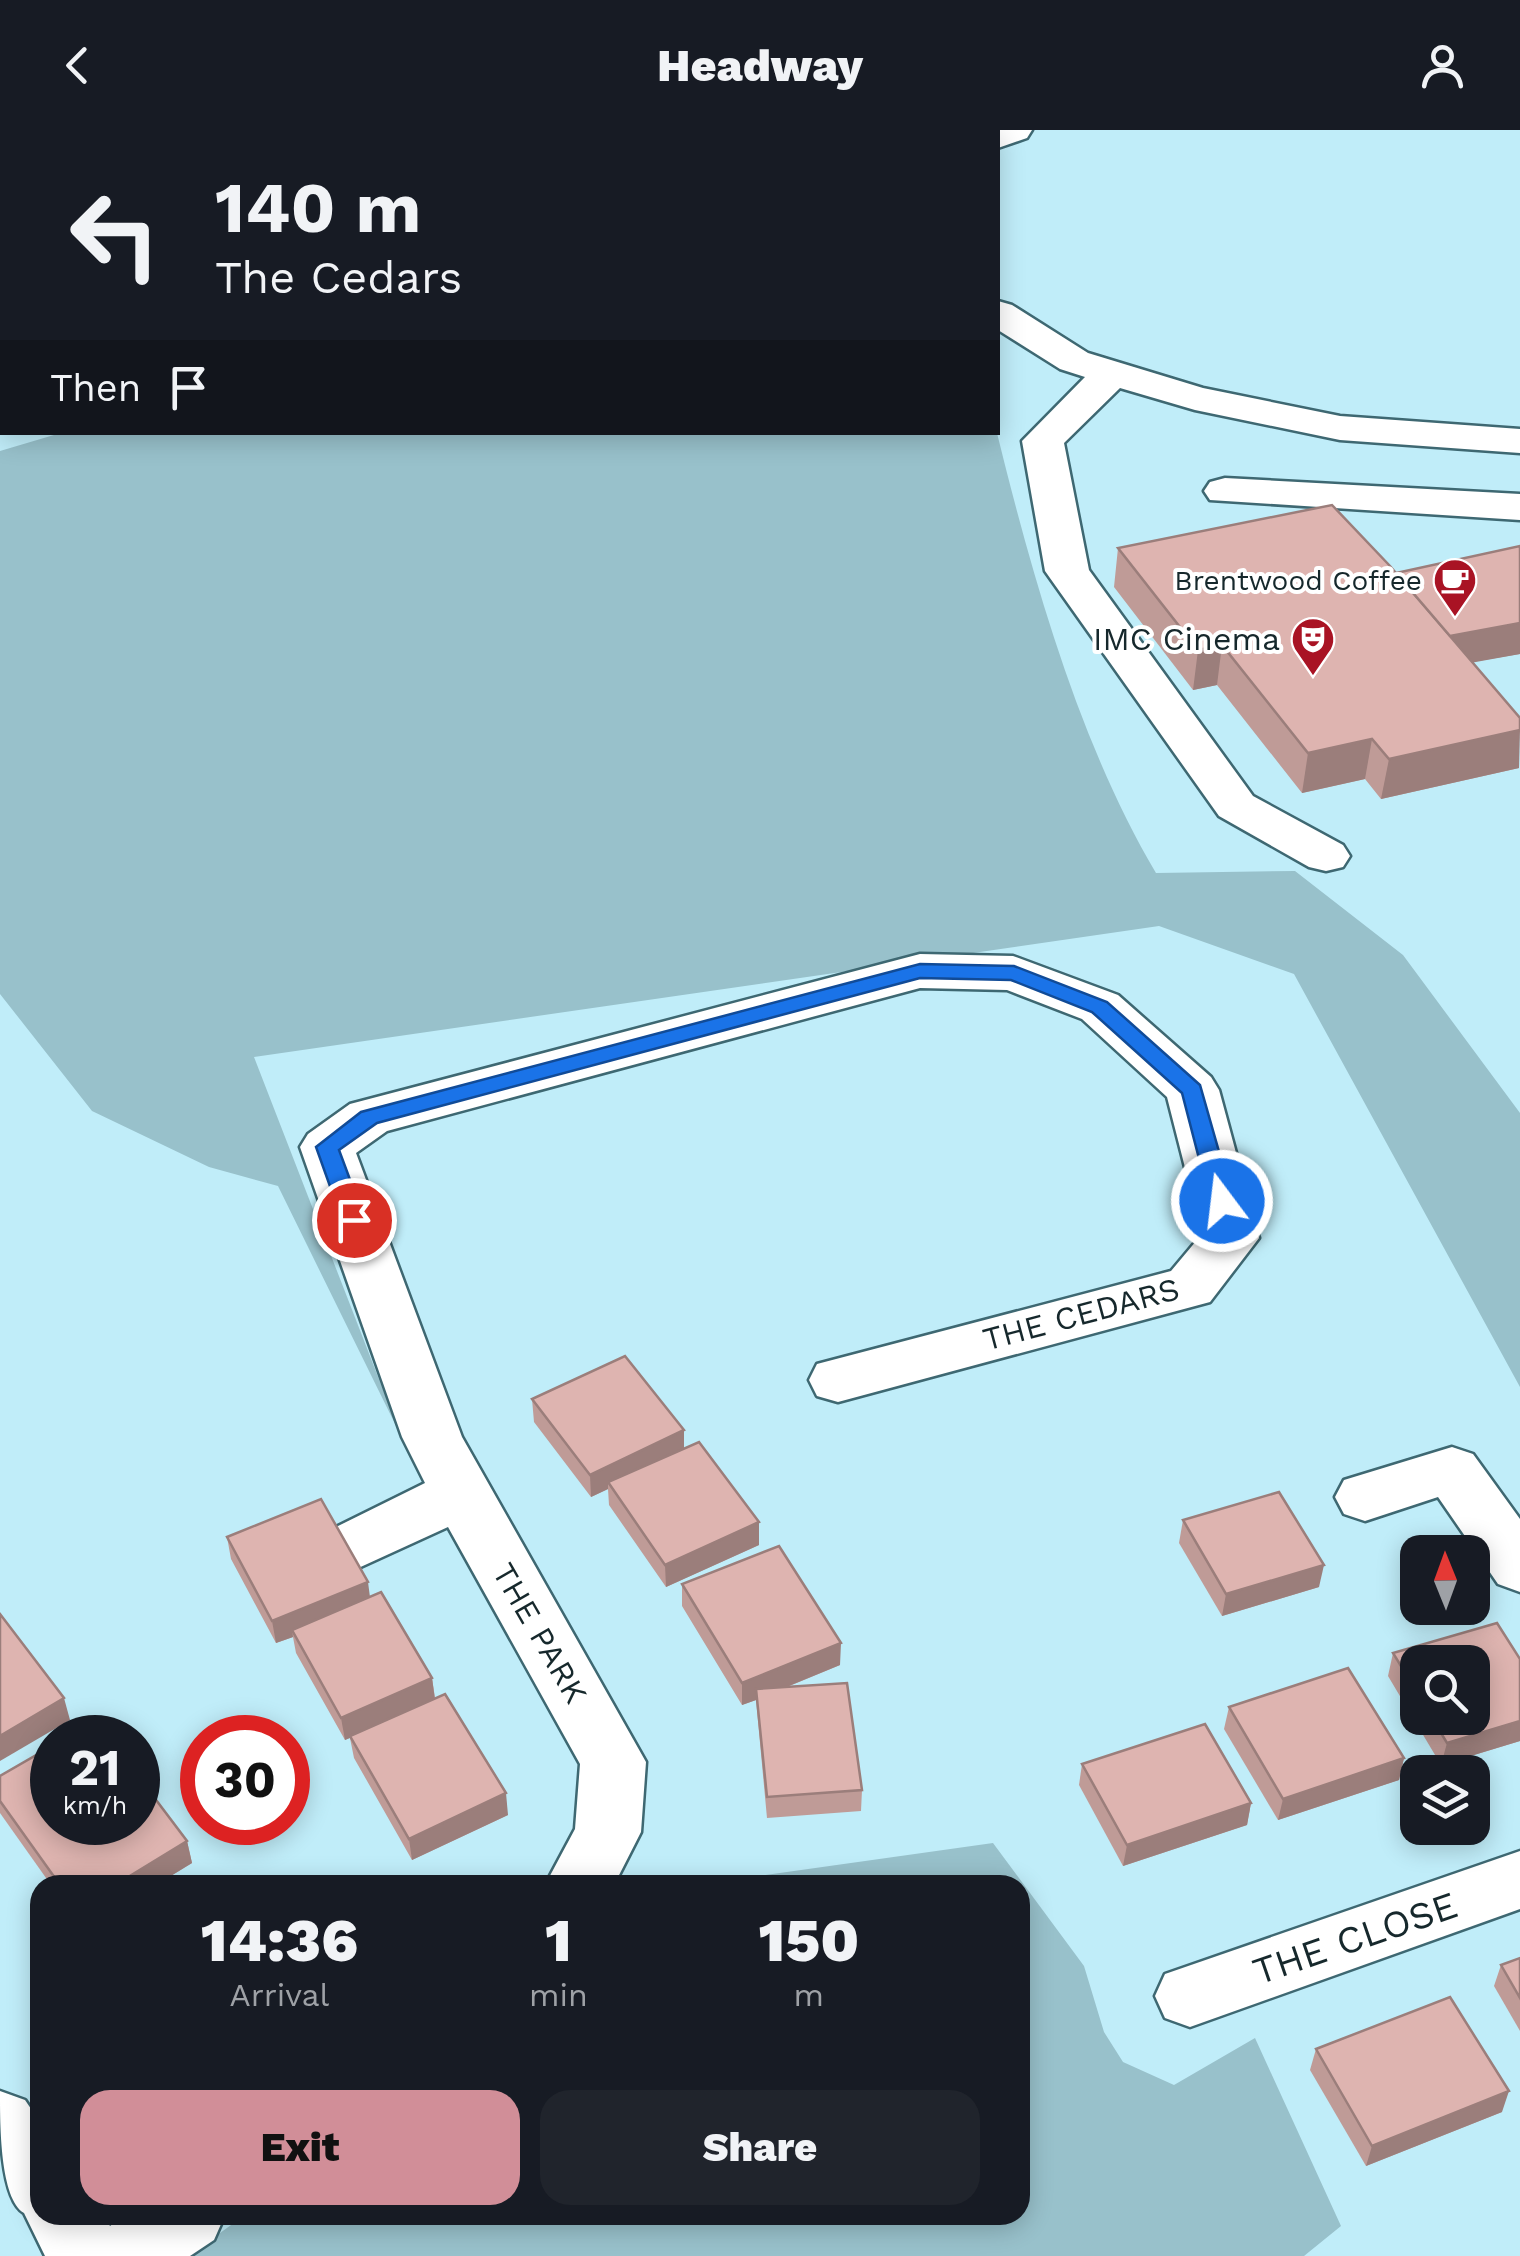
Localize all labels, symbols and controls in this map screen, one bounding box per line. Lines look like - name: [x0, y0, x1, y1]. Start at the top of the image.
- icon: back: [50, 38, 105, 93]
- icon: person: [1415, 38, 1470, 93]
- text: Headway: [657, 39, 863, 92]
- text: 140 m: [215, 167, 421, 249]
- icon: left: [50, 170, 180, 300]
- text: The Cedars: [215, 251, 462, 304]
- icon: arrive: [161, 360, 216, 415]
- text: Then: [50, 366, 141, 410]
- cafe icon: Brentwood Coffee: [1432, 557, 1478, 618]
- place label: Brentwood Coffee: [1174, 564, 1422, 597]
- theatre icon: IMC Cinema: [1290, 616, 1336, 677]
- place label: IMC Cinema: [1093, 620, 1280, 658]
- position arrow: [1170, 1149, 1274, 1253]
- pin: [312, 1178, 397, 1263]
- icon: arrive: [327, 1193, 382, 1248]
- street label: THE CEDARS: [979, 1270, 1183, 1358]
- north arrow: [1400, 1535, 1490, 1625]
- map controls: [1400, 1535, 1490, 1845]
- street label: THE PARK: [485, 1556, 595, 1710]
- button: search: [1400, 1645, 1490, 1735]
- speed limit sign: 30: [180, 1715, 310, 1845]
- text: 21: [69, 1738, 121, 1797]
- button: layers: [1400, 1755, 1490, 1845]
- text: km/h: [63, 1791, 127, 1820]
- street label: THE CLOSE: [1247, 1883, 1463, 1993]
- text: 14:36: [201, 1905, 358, 1976]
- text: 1: [545, 1905, 572, 1976]
- text: 150: [758, 1905, 859, 1976]
- text: Arrival: [230, 1976, 329, 2014]
- text: min: [529, 1976, 588, 2014]
- text: m: [794, 1976, 824, 2014]
- button: Exit: [80, 2090, 520, 2205]
- button: Share: [540, 2090, 980, 2205]

